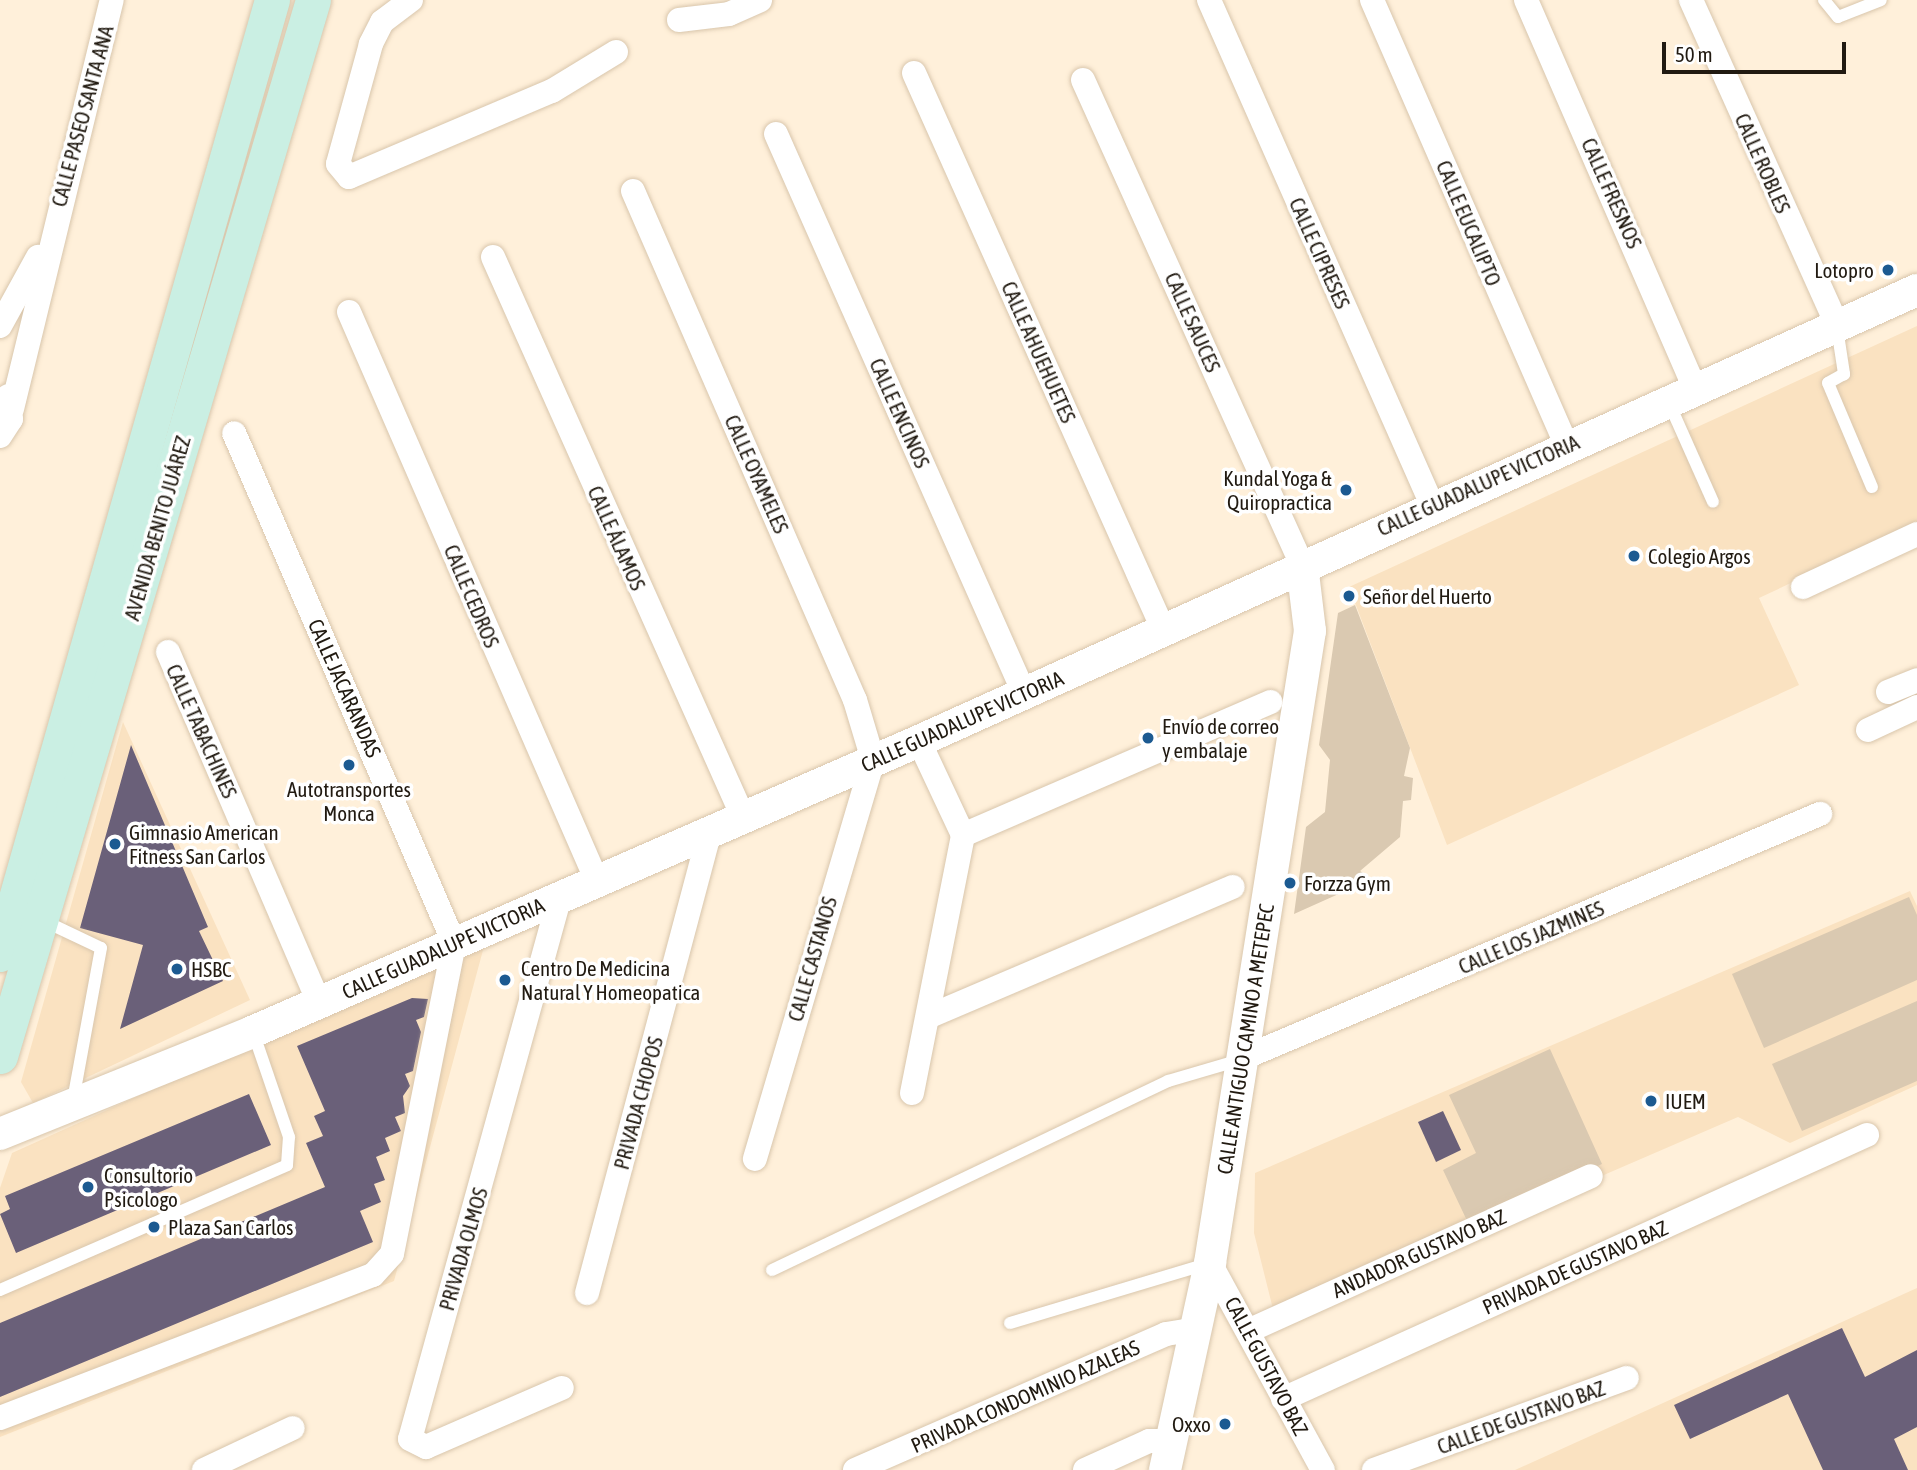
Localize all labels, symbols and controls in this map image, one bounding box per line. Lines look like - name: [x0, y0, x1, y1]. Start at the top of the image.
- street label: CALLE PASEO SANTA ANA: [46, 23, 118, 209]
- scale bar: [1665, 28, 1849, 72]
- text: 50 m: [1675, 42, 1713, 66]
- street label: CALLE ROBLES: [1730, 109, 1796, 217]
- street label: CALLE FRESNOS: [1576, 134, 1648, 252]
- street label: CALLE EUCALIPTO: [1431, 157, 1507, 289]
- street label: CALLE CIPRESES: [1284, 194, 1356, 312]
- place label: Lotopro: [1814, 257, 1874, 283]
- marker: Lotopro: [1880, 262, 1896, 278]
- street label: CALLE SAUCES: [1160, 268, 1226, 376]
- street label: CALLE AHUEHUETES: [997, 277, 1081, 427]
- street label: CALLE ENCINOS: [865, 354, 935, 472]
- street label: CALLE OYAMELES: [720, 411, 794, 537]
- street label: CALLE GUADALUPE VICTORIA: [1373, 429, 1583, 541]
- street label: AVENIDA BENITO JUÁREZ: [119, 433, 195, 623]
- place label: Kundal Yoga & Quiropractica: [1223, 465, 1332, 515]
- street label: CALLE ÁLAMOS: [583, 482, 651, 594]
- marker: Kundal Yoga & Quiropractica: [1338, 482, 1354, 498]
- street label: CALLE CEDROS: [439, 541, 505, 651]
- place label: Colegio Argos: [1648, 543, 1751, 569]
- marker: Colegio Argos: [1626, 548, 1642, 564]
- place label: Señor del Huerto: [1363, 583, 1492, 609]
- marker: Señor del Huerto: [1341, 588, 1357, 604]
- street label: CALLE JACARANDAS: [303, 615, 387, 761]
- street label: CALLE TABACHINES: [161, 660, 243, 802]
- street label: CALLE GUADALUPE VICTORIA: [857, 665, 1067, 777]
- place label: Envío de correo y embalaje: [1162, 713, 1279, 763]
- marker: Envío de correo y embalaje: [1140, 730, 1156, 746]
- marker: Autotransportes Monca: [341, 757, 357, 773]
- place label: Autotransportes Monca: [287, 776, 411, 826]
- place label: Gimnasio American Fitness San Carlos: [129, 819, 279, 869]
- marker: Gimnasio American Fitness San Carlos: [107, 836, 123, 852]
- place label: Forzza Gym: [1304, 870, 1391, 896]
- marker: Forzza Gym: [1282, 875, 1298, 891]
- street label: CALLE GUADALUPE VICTORIA: [338, 892, 548, 1004]
- street label: CALLE CASTANOS: [782, 894, 842, 1024]
- street label: CALLE LOS JAZMINES: [1454, 895, 1608, 979]
- street label: CALLE ANTIGUO CAMINO A METEPEC: [1211, 902, 1279, 1176]
- place label: Centro De Medicina Natural Y Homeopatica: [521, 955, 700, 1005]
- place label: HSBC: [191, 956, 231, 982]
- marker: HSBC: [169, 961, 185, 977]
- marker: Centro De Medicina Natural Y Homeopatica: [495, 970, 515, 990]
- street label: PRIVADA CHOPOS: [608, 1034, 668, 1172]
- place label: IUEM: [1665, 1088, 1706, 1114]
- marker: IUEM: [1643, 1093, 1659, 1109]
- place label: Consultorio Psicologo: [104, 1162, 193, 1212]
- marker: Consultorio Psicologo: [78, 1177, 98, 1197]
- street label: PRIVADA OLMOS: [433, 1185, 493, 1313]
- street label: ANDADOR GUSTAVO BAZ: [1328, 1203, 1510, 1303]
- place label: Plaza San Carlos: [168, 1214, 294, 1240]
- street label: PRIVADA DE GUSTAVO BAZ: [1478, 1215, 1672, 1319]
- marker: Plaza San Carlos: [146, 1219, 162, 1235]
- street label: CALLE GUSTAVO BAZ: [1220, 1292, 1314, 1440]
- street label: PRIVADA CONDOMINIO AZALEAS: [907, 1334, 1143, 1458]
- street label: CALLE DE GUSTAVO BAZ: [1434, 1375, 1608, 1459]
- place label: Oxxo: [1172, 1411, 1211, 1437]
- marker: Oxxo: [1217, 1416, 1233, 1432]

